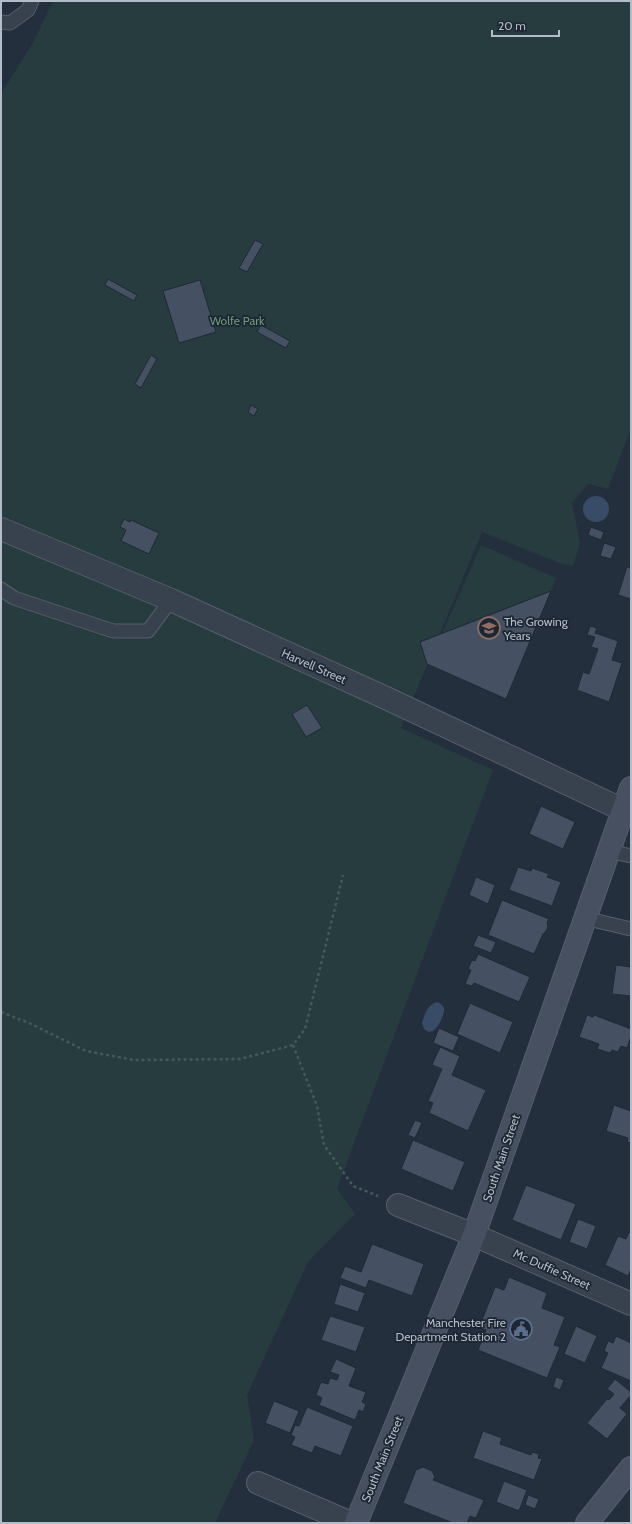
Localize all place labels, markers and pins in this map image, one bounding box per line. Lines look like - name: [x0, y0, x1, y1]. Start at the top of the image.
- place label: The Growing Years: [503, 614, 569, 643]
- school or university icon: The Growing Years: [476, 615, 502, 641]
- place label: Manchester Fire Department Station 2: [396, 1315, 506, 1344]
- public building icon: Manchester Fire Department Station 2: [508, 1316, 534, 1342]

